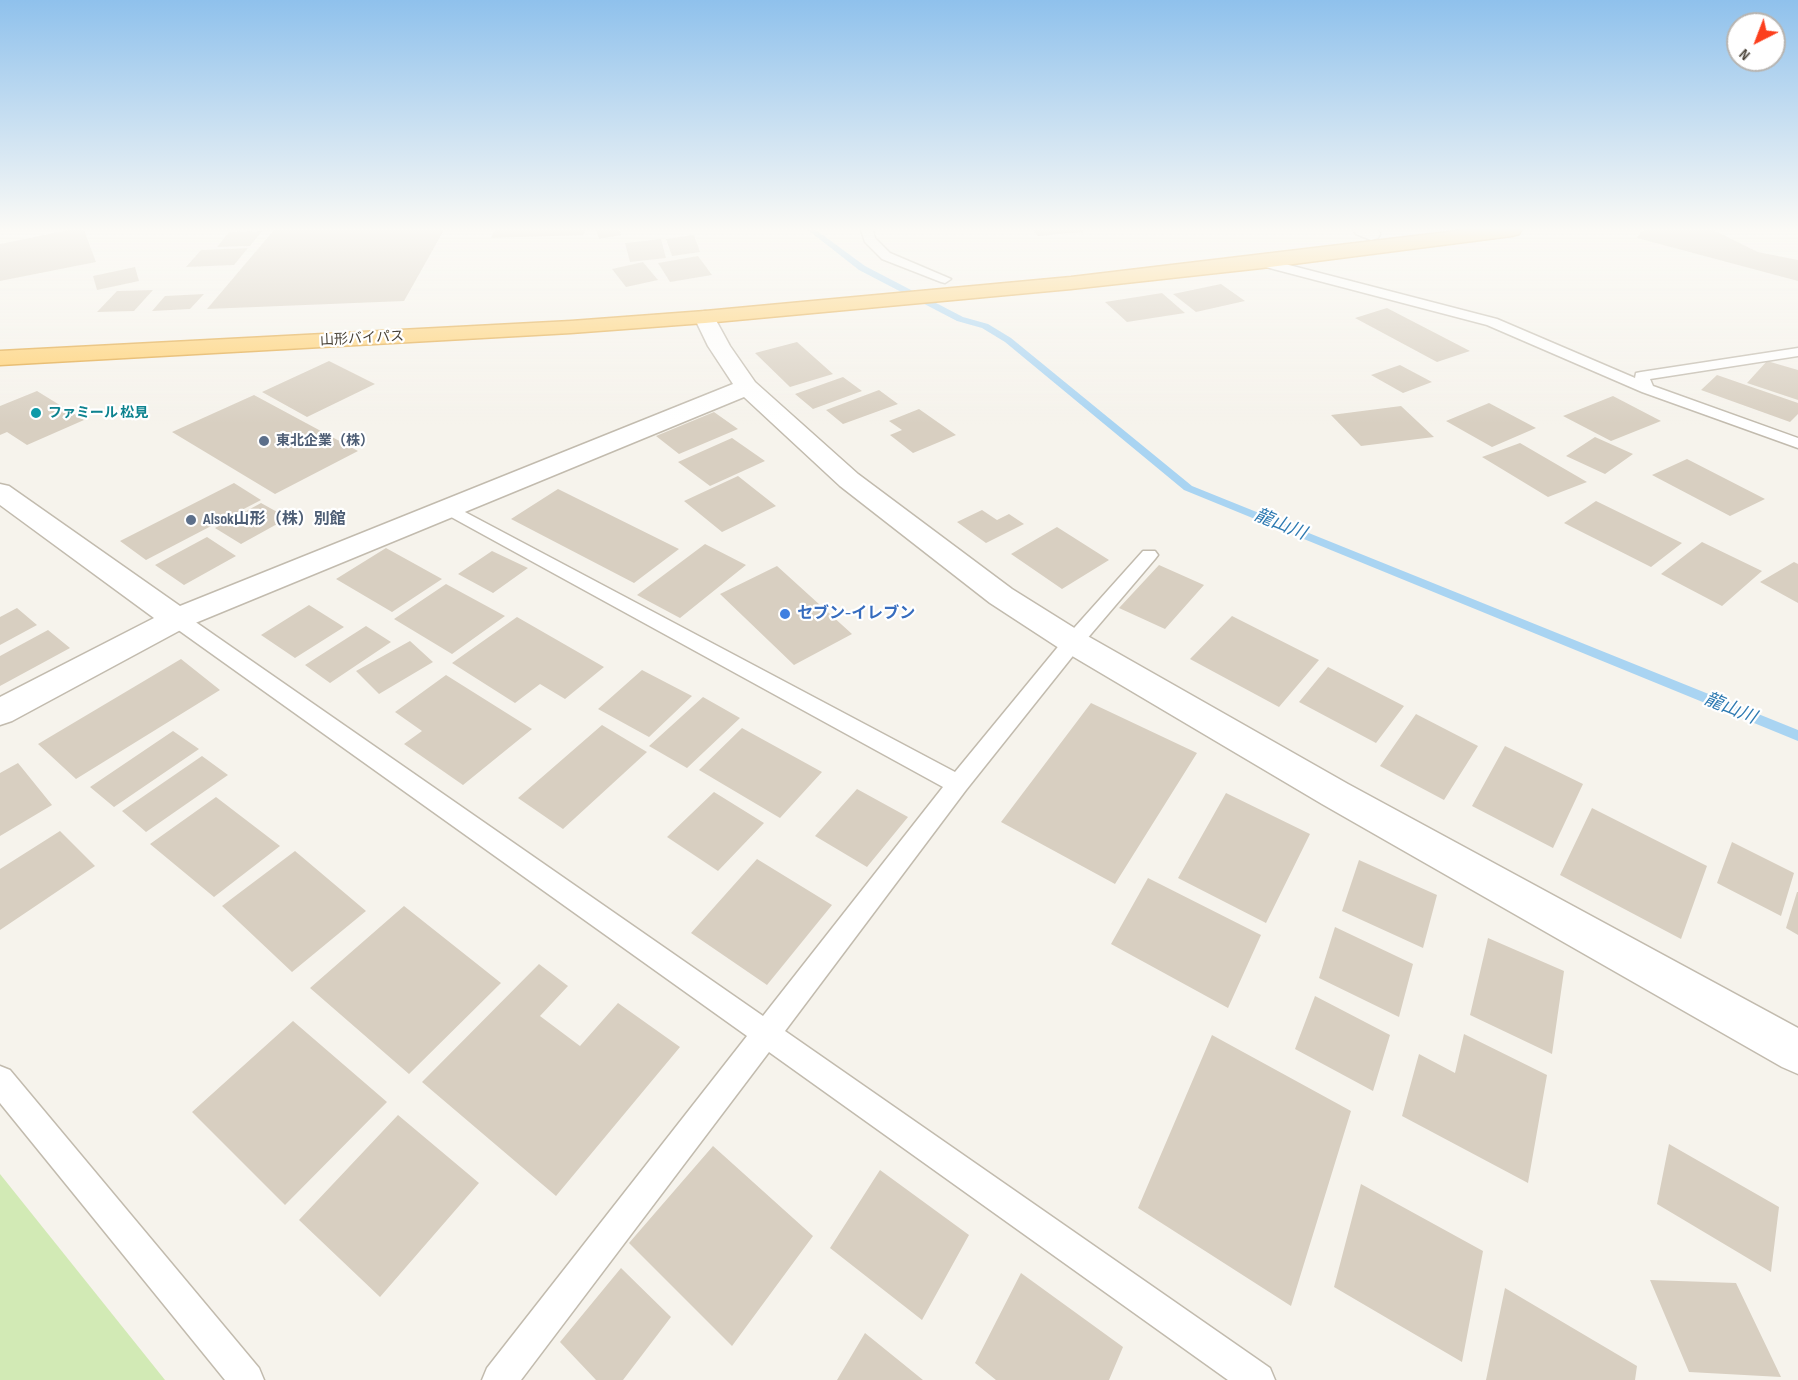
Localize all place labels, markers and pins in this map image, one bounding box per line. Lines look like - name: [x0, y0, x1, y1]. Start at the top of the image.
- place label: ファミール 松見: [48, 405, 148, 421]
- marker: ファミール 松見: [29, 406, 43, 420]
- place label: 東北企業（株）: [276, 433, 374, 449]
- marker: 東北企業（株）: [257, 434, 271, 448]
- place label: Alsok山形（株）別館: [203, 510, 346, 530]
- marker: Alsok山形（株）別館: [184, 513, 198, 527]
- place label: セブン-イレブン: [797, 604, 915, 624]
- marker: セブン-イレブン: [778, 607, 792, 621]

